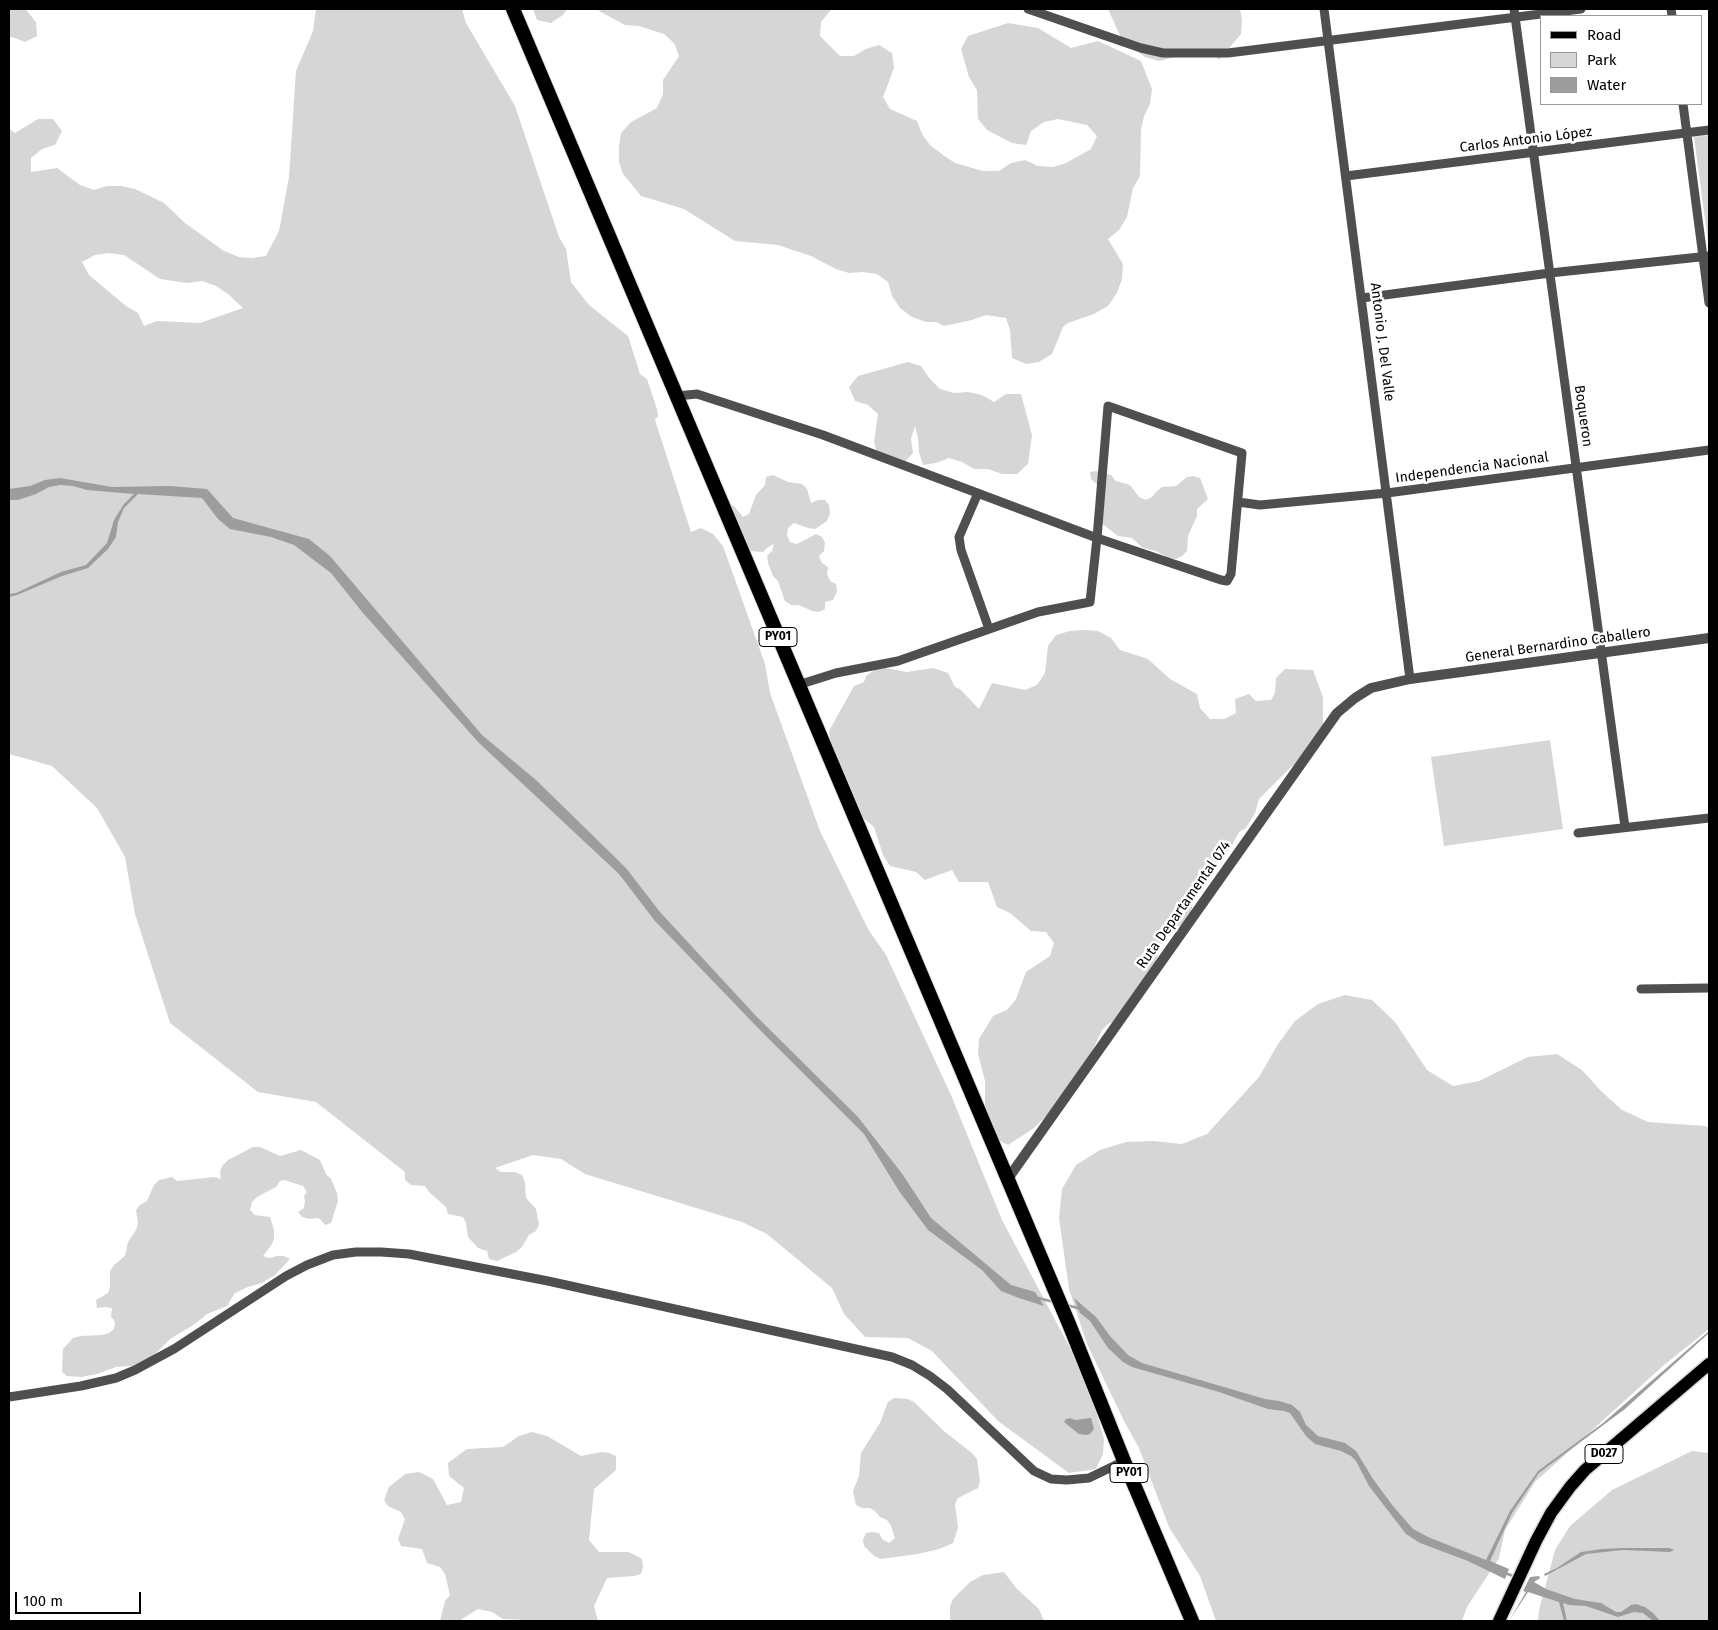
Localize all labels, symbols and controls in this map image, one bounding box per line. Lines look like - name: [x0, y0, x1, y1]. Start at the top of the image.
- legend: [1540, 15, 1703, 105]
- text: Road: [1587, 26, 1622, 44]
- text: Park: [1587, 51, 1617, 69]
- text: Water: [1587, 76, 1626, 94]
- street label: Carlos Antonio López: [1459, 124, 1593, 156]
- street label: Antonio J. Del Valle: [1366, 282, 1398, 402]
- street label: Boqueron: [1570, 384, 1596, 448]
- street label: Independencia Nacional: [1394, 449, 1550, 487]
- street label: General Bernardino Caballero: [1464, 624, 1652, 666]
- road number: PY01: [759, 628, 797, 646]
- street label: Ruta Departamental 074: [1134, 838, 1234, 972]
- road number: D027: [1585, 1445, 1623, 1464]
- road number: PY01: [1110, 1464, 1148, 1482]
- scale bar: [18, 1582, 144, 1614]
- text: 100 m: [23, 1592, 63, 1610]

